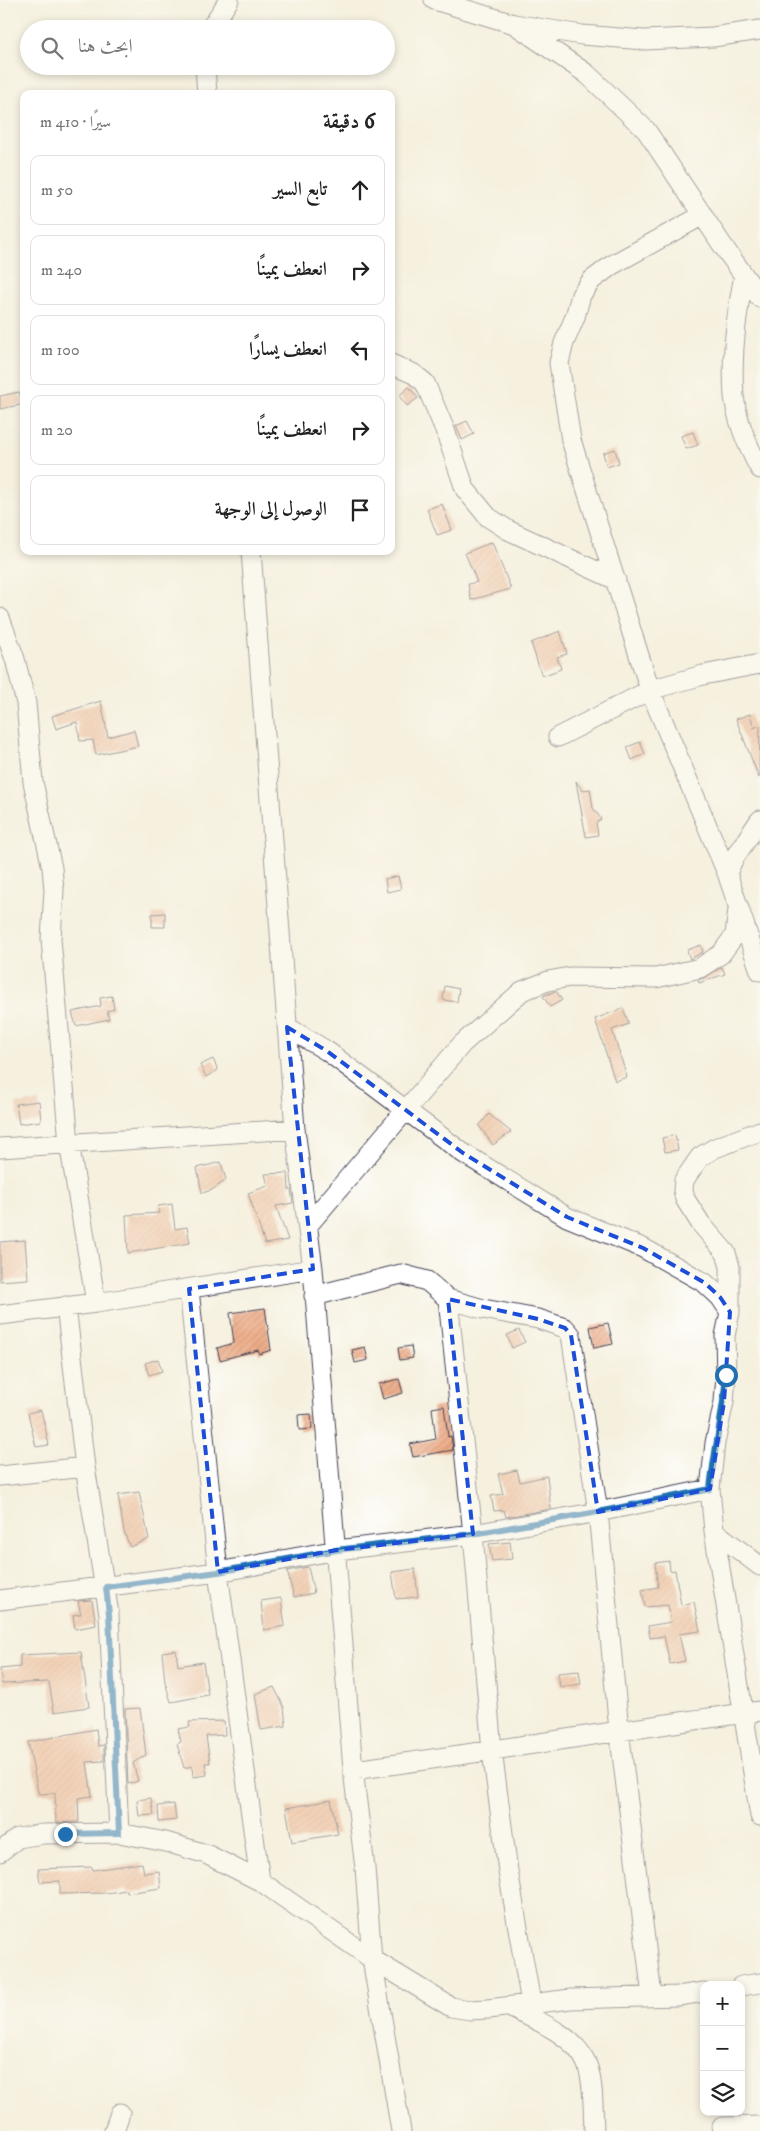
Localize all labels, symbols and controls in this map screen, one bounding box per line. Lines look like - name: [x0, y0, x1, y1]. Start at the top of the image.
- search box: [20, 20, 395, 75]
- icon: search: [38, 34, 66, 62]
- text: ابحث هنا: [78, 35, 133, 58]
- text: 6 دقيقة: [323, 109, 375, 135]
- text: سيرًا · 410 m: [40, 112, 111, 132]
- icon: ahead: [346, 176, 374, 204]
- text: تابع السير: [273, 178, 327, 201]
- text: 50 m: [41, 180, 73, 200]
- icon: right: [346, 256, 374, 284]
- text: انعطف يمينًا: [257, 258, 327, 281]
- text: 240 m: [41, 260, 82, 280]
- icon: left: [346, 336, 374, 364]
- text: انعطف يسارًا: [249, 338, 327, 361]
- text: 100 m: [41, 340, 80, 360]
- icon: right: [346, 416, 374, 444]
- text: انعطف يمينًا: [257, 418, 327, 441]
- text: 20 m: [41, 420, 73, 440]
- icon: arrive: [346, 496, 374, 524]
- text: الوصول إلى الوجهة: [215, 498, 327, 521]
- route start: [715, 1364, 738, 1387]
- route end: [54, 1823, 77, 1846]
- map controls: [700, 1981, 745, 2116]
- button: +: [700, 1981, 745, 2026]
- button: −: [700, 2026, 745, 2071]
- button: layers: [700, 2071, 745, 2116]

